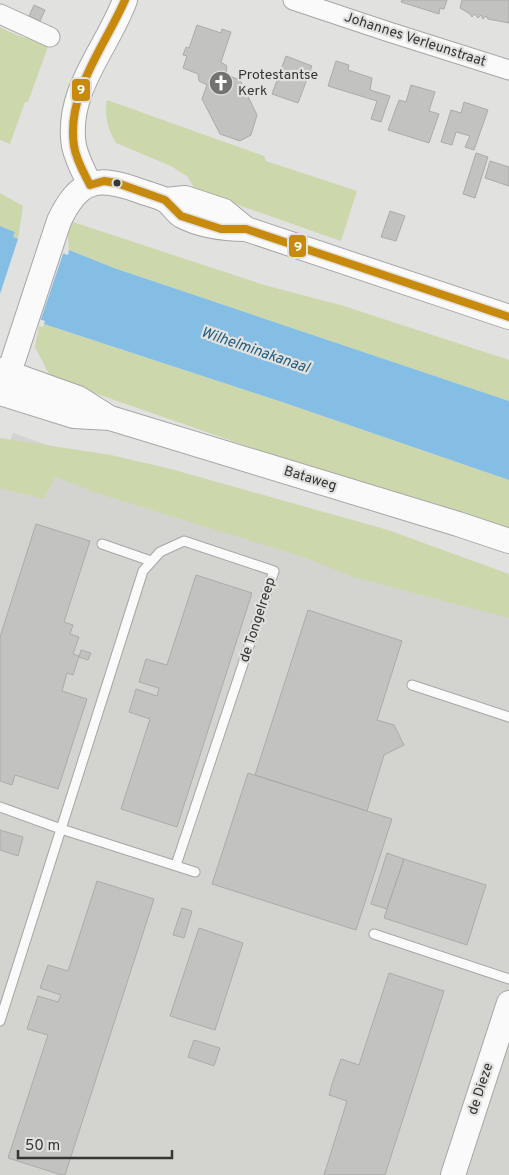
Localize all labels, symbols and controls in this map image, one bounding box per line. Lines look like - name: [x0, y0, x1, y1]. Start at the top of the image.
- street label: Johannes Verleunstraat: [342, 9, 488, 71]
- place label: Protestantse Kerk: [238, 67, 318, 100]
- church icon: Protestantse Kerk: [208, 70, 234, 96]
- line badge: 9: [71, 78, 91, 102]
- text: 9: [77, 82, 85, 99]
- unlabelled marker: [112, 178, 122, 188]
- line badge: 9: [288, 234, 307, 258]
- text: 9: [294, 239, 302, 256]
- water label: Wilhelminakanaal: [198, 324, 313, 379]
- street label: Bataweg: [282, 463, 338, 495]
- street label: de Tongelreep: [236, 575, 280, 665]
- street label: de Dieze: [465, 1061, 497, 1117]
- scale bar: [18, 1128, 171, 1160]
- text: 50 m: [25, 1137, 60, 1156]

